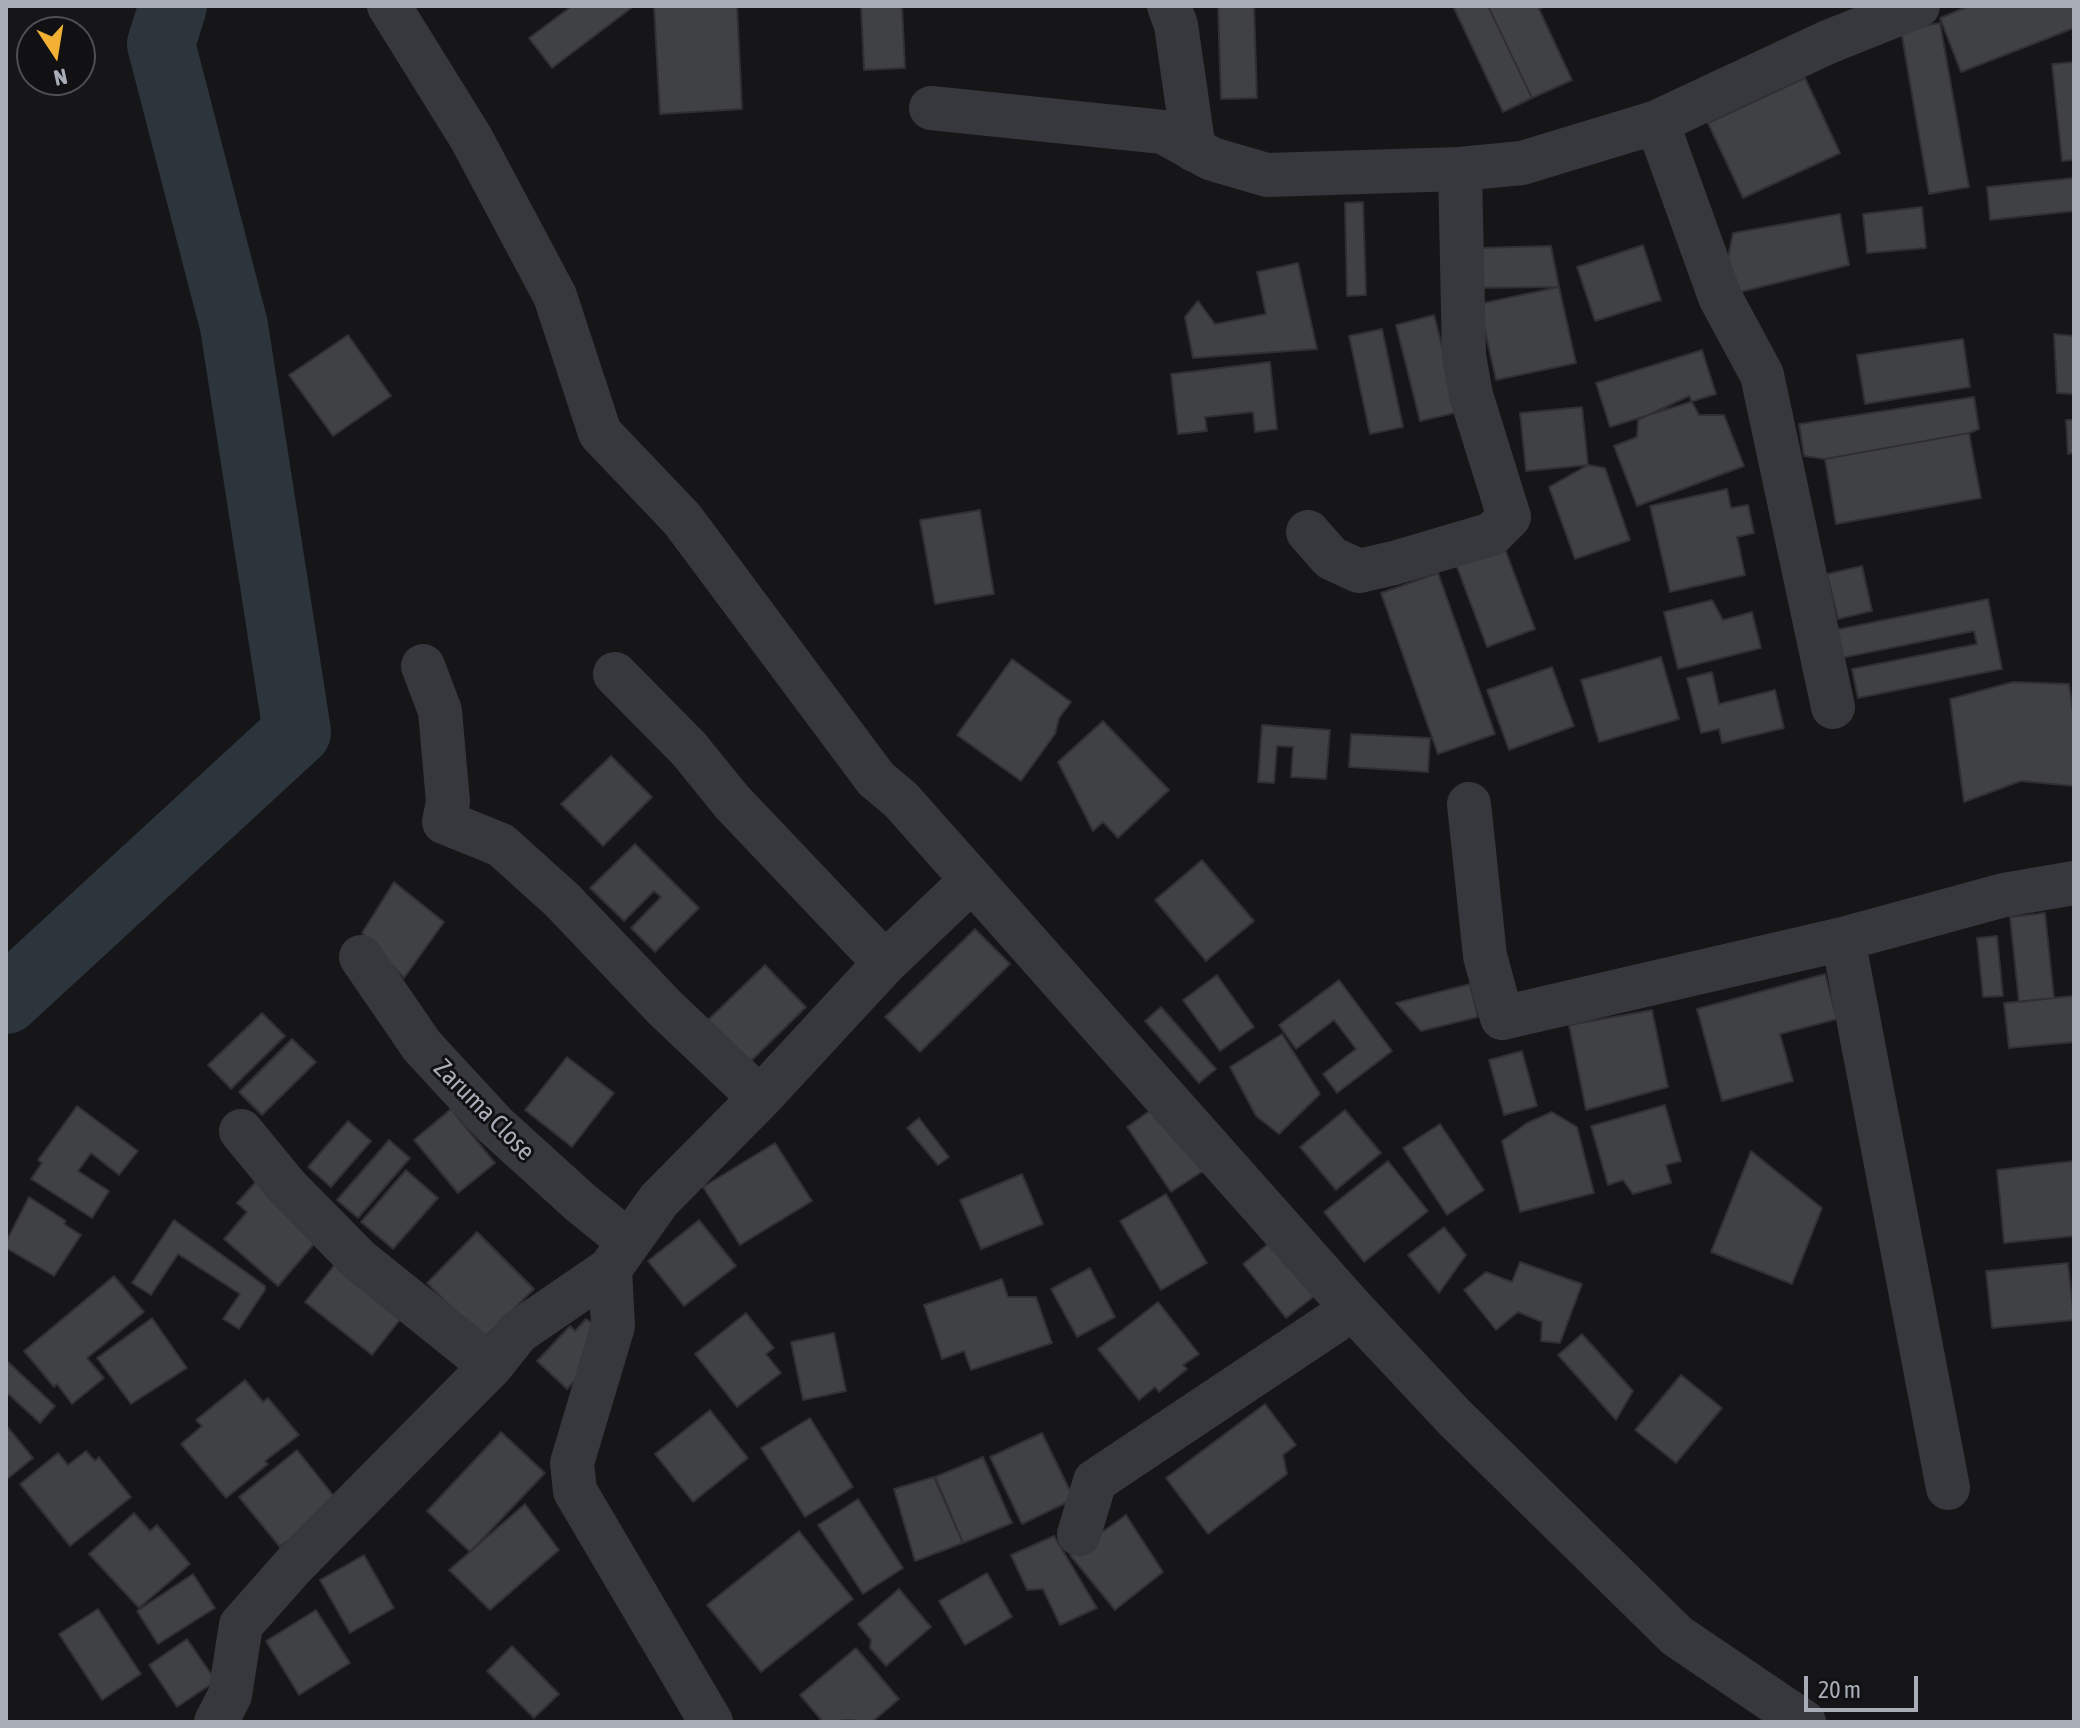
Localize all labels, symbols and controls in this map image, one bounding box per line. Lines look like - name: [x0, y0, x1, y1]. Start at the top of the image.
- north arrow: [16, 16, 96, 96]
- text: N: [52, 63, 70, 92]
- street label: Zaruma Close: [427, 1053, 541, 1167]
- scale bar: [1808, 1660, 1922, 1710]
- text: 20 m: [1818, 1676, 1861, 1703]

